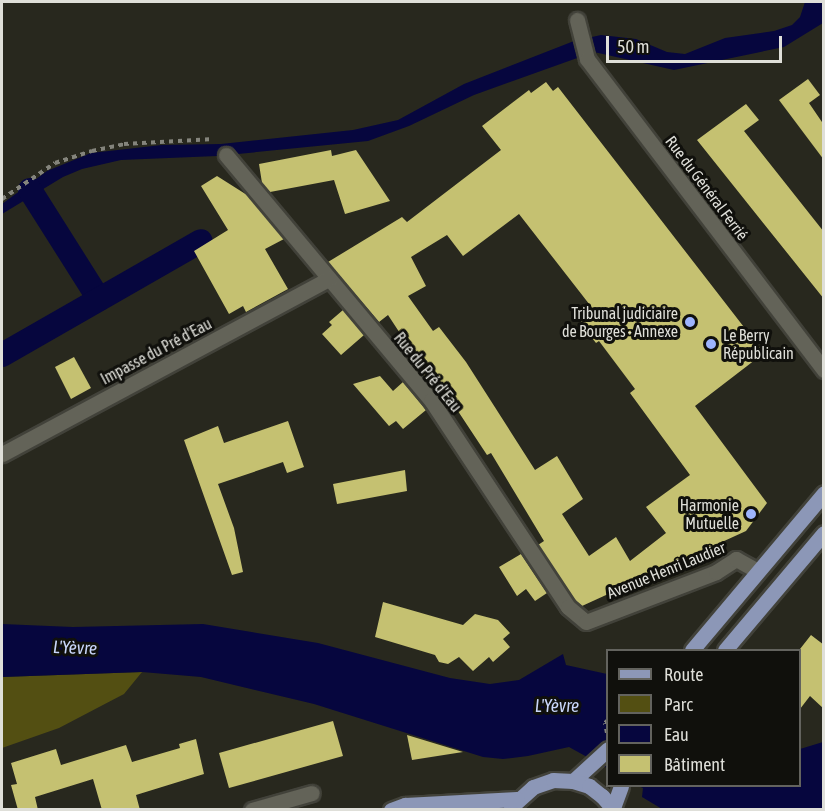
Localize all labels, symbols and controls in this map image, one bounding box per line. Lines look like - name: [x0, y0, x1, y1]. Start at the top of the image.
- scale bar: [609, 24, 784, 62]
- text: 50 m: [617, 36, 649, 57]
- street label: Rue du Général Ferrié: [662, 132, 752, 244]
- place label: Tribunal judiciaire de Bourges - Annexe: [562, 303, 678, 341]
- street label: Impasse du Pré d'Eau: [97, 314, 215, 388]
- marker: Tribunal judiciaire de Bourges - Annexe: [683, 315, 697, 329]
- place label: Le Berry Républicain: [723, 325, 794, 363]
- street label: Rue du Pré d'Eau: [390, 328, 466, 416]
- marker: Le Berry Républicain: [704, 337, 718, 351]
- place label: Harmonie Mutuelle: [680, 495, 739, 533]
- marker: Harmonie Mutuelle: [744, 507, 758, 521]
- street label: Avenue Henri Laudier: [604, 537, 728, 603]
- water label: L'Yèvre: [52, 636, 98, 660]
- legend: [606, 649, 801, 787]
- text: Route: [664, 664, 703, 685]
- text: Parc: [664, 694, 693, 715]
- water label: L'Yèvre: [535, 695, 579, 717]
- text: Eau: [664, 724, 689, 745]
- text: Bâtiment: [664, 754, 725, 775]

